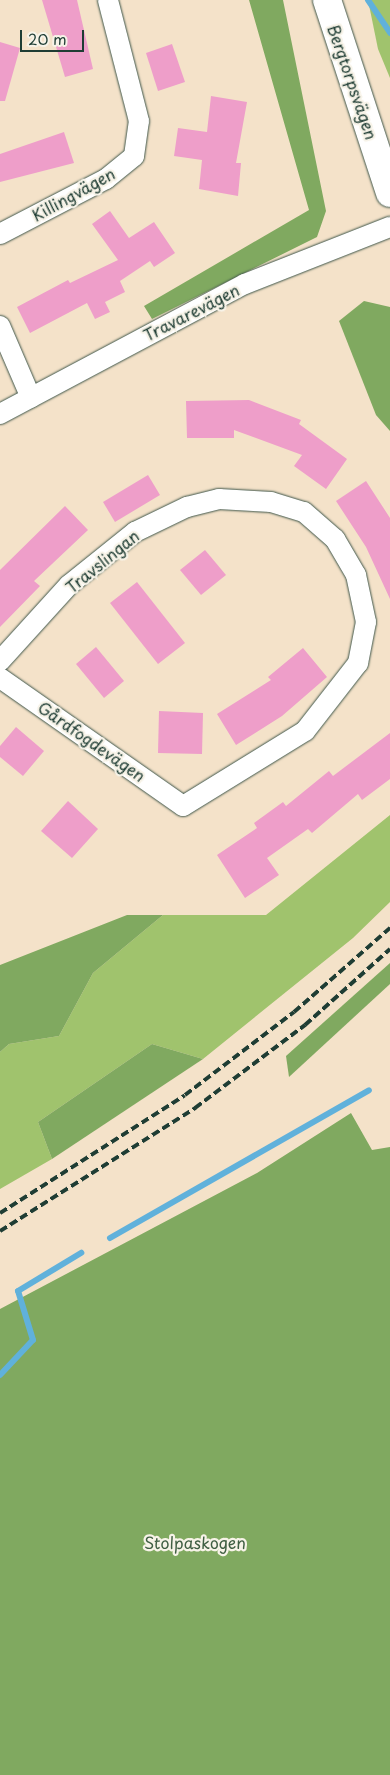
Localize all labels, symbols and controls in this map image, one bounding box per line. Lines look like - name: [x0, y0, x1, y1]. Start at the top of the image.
- scale bar: [22, 20, 86, 52]
- street label: Bergtorpsvägen: [324, 22, 382, 142]
- text: 20 m: [28, 27, 67, 50]
- street label: Killingvägen: [28, 163, 118, 225]
- street label: Travarevägen: [140, 280, 242, 344]
- street label: Travslingan: [61, 526, 143, 596]
- street label: Gårdfogdevägen: [35, 697, 149, 785]
- park label: Stolpaskogen: [144, 1532, 246, 1552]

